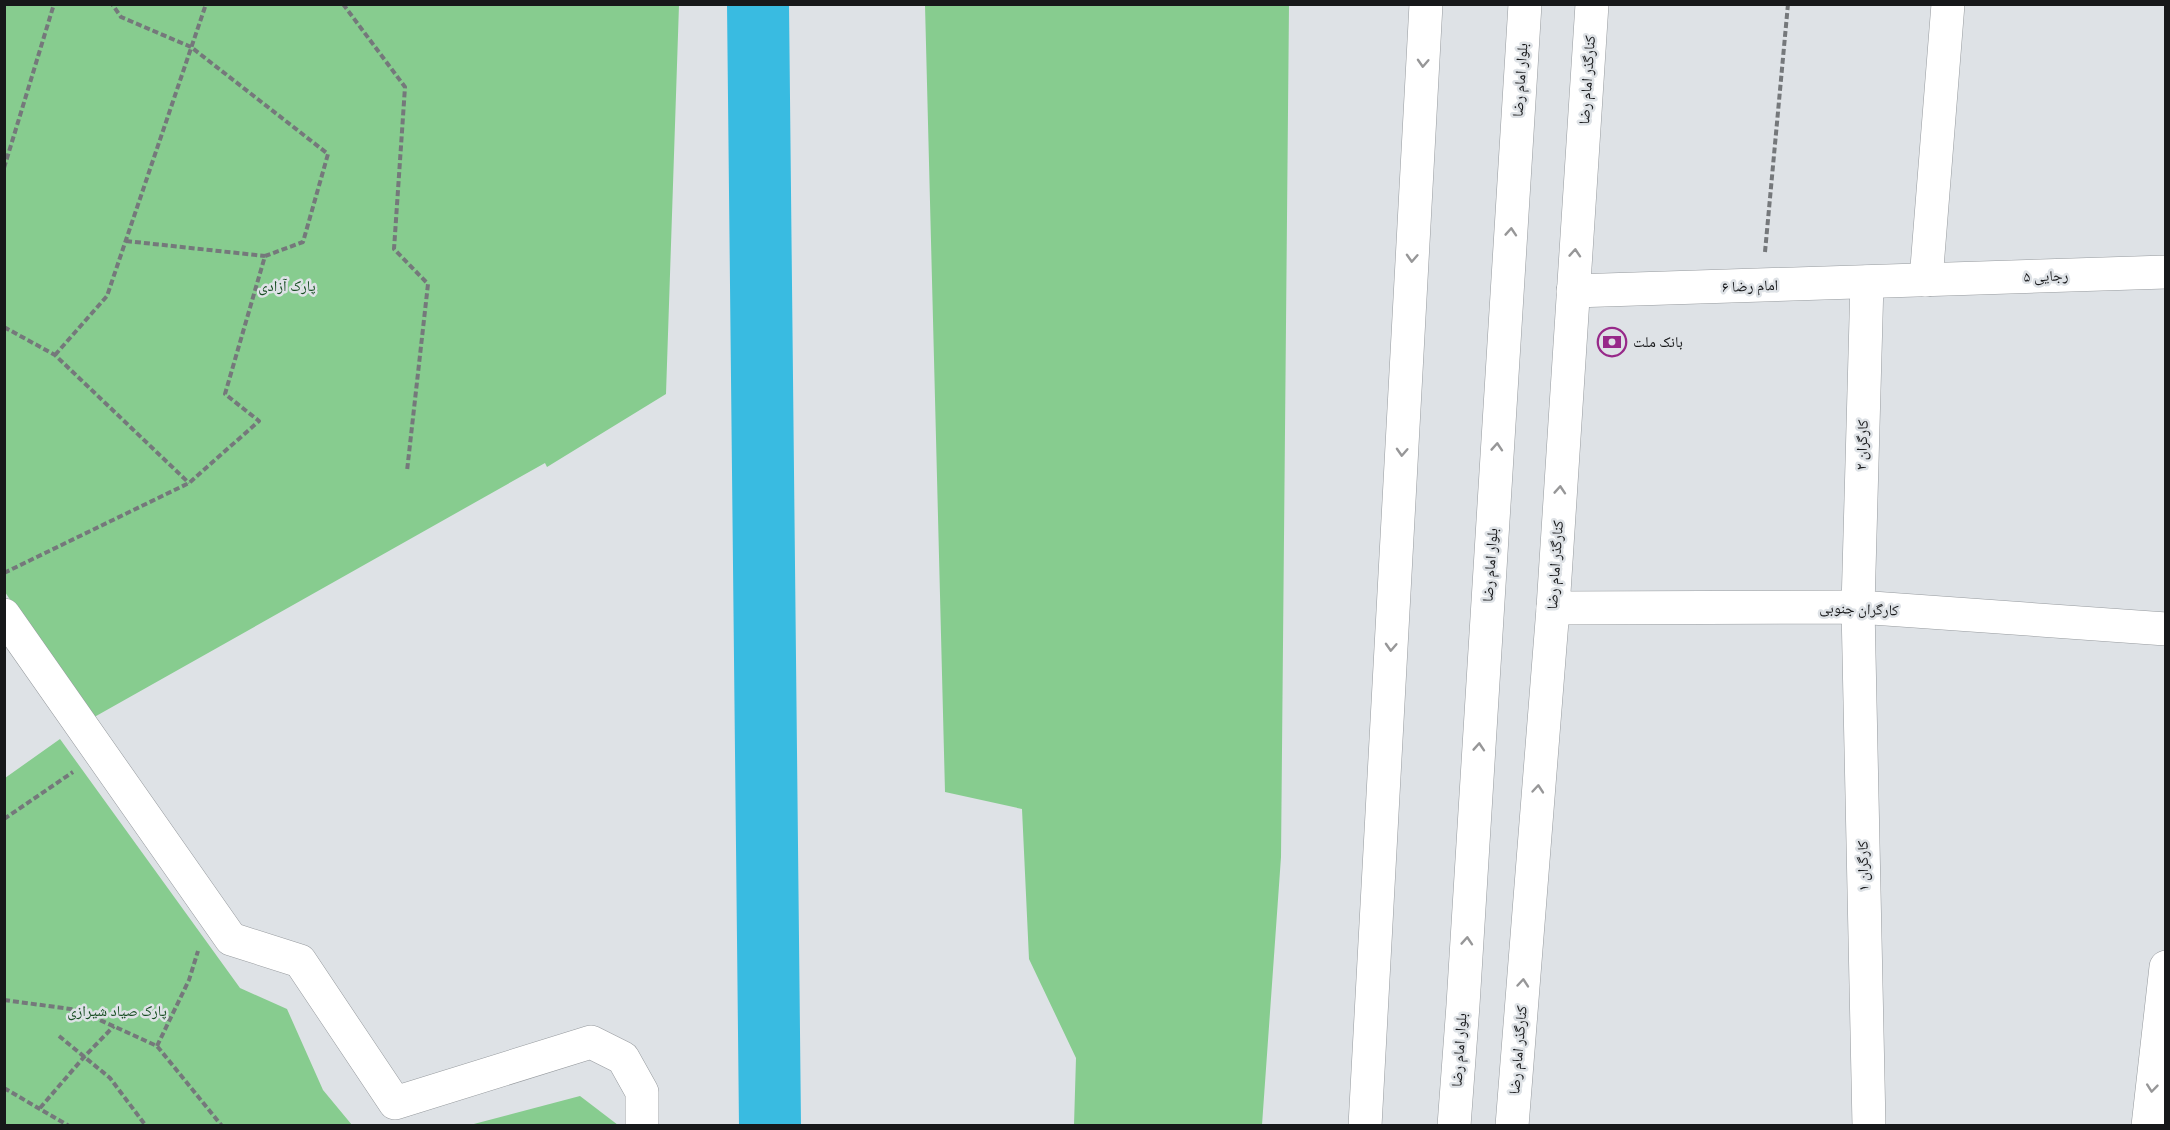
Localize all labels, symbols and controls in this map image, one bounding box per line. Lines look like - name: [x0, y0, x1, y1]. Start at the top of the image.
- street label: کنارگذر امام رضا: [1575, 35, 1600, 125]
- street label: بلوار امام رضا: [1508, 42, 1533, 118]
- one-way arrow: [1416, 58, 1429, 67]
- one-way arrow: [1504, 227, 1517, 236]
- one-way arrow: [1569, 249, 1582, 258]
- one-way arrow: [1406, 253, 1419, 262]
- street label: رجایی ۵: [2023, 266, 2069, 287]
- street label: امام رضا ۶: [1721, 276, 1779, 297]
- park label: پارک آزادی: [258, 277, 316, 296]
- bank icon: بانک ملت: [1596, 326, 1628, 358]
- place label: بانک ملت: [1633, 333, 1683, 351]
- street label: کارگران ۲: [1852, 419, 1873, 471]
- one-way arrow: [1491, 443, 1504, 452]
- one-way arrow: [1395, 448, 1408, 457]
- one-way arrow: [1554, 485, 1567, 494]
- street label: کنارگذر امام رضا: [1543, 520, 1568, 610]
- street label: بلوار امام رضا: [1478, 527, 1503, 603]
- street label: کارگران جنوبی: [1819, 599, 1899, 620]
- one-way arrow: [1385, 643, 1398, 652]
- one-way arrow: [1472, 742, 1485, 751]
- one-way arrow: [1532, 785, 1545, 794]
- street label: کارگران ۱: [1854, 841, 1873, 891]
- one-way arrow: [1460, 937, 1473, 946]
- one-way arrow: [1516, 979, 1529, 988]
- park label: پارک صیاد شیرازی: [67, 1002, 167, 1021]
- street label: کنارگذر امام رضا: [1505, 1005, 1532, 1095]
- street label: بلوار امام رضا: [1447, 1012, 1472, 1088]
- one-way arrow: [2147, 1083, 2159, 1092]

